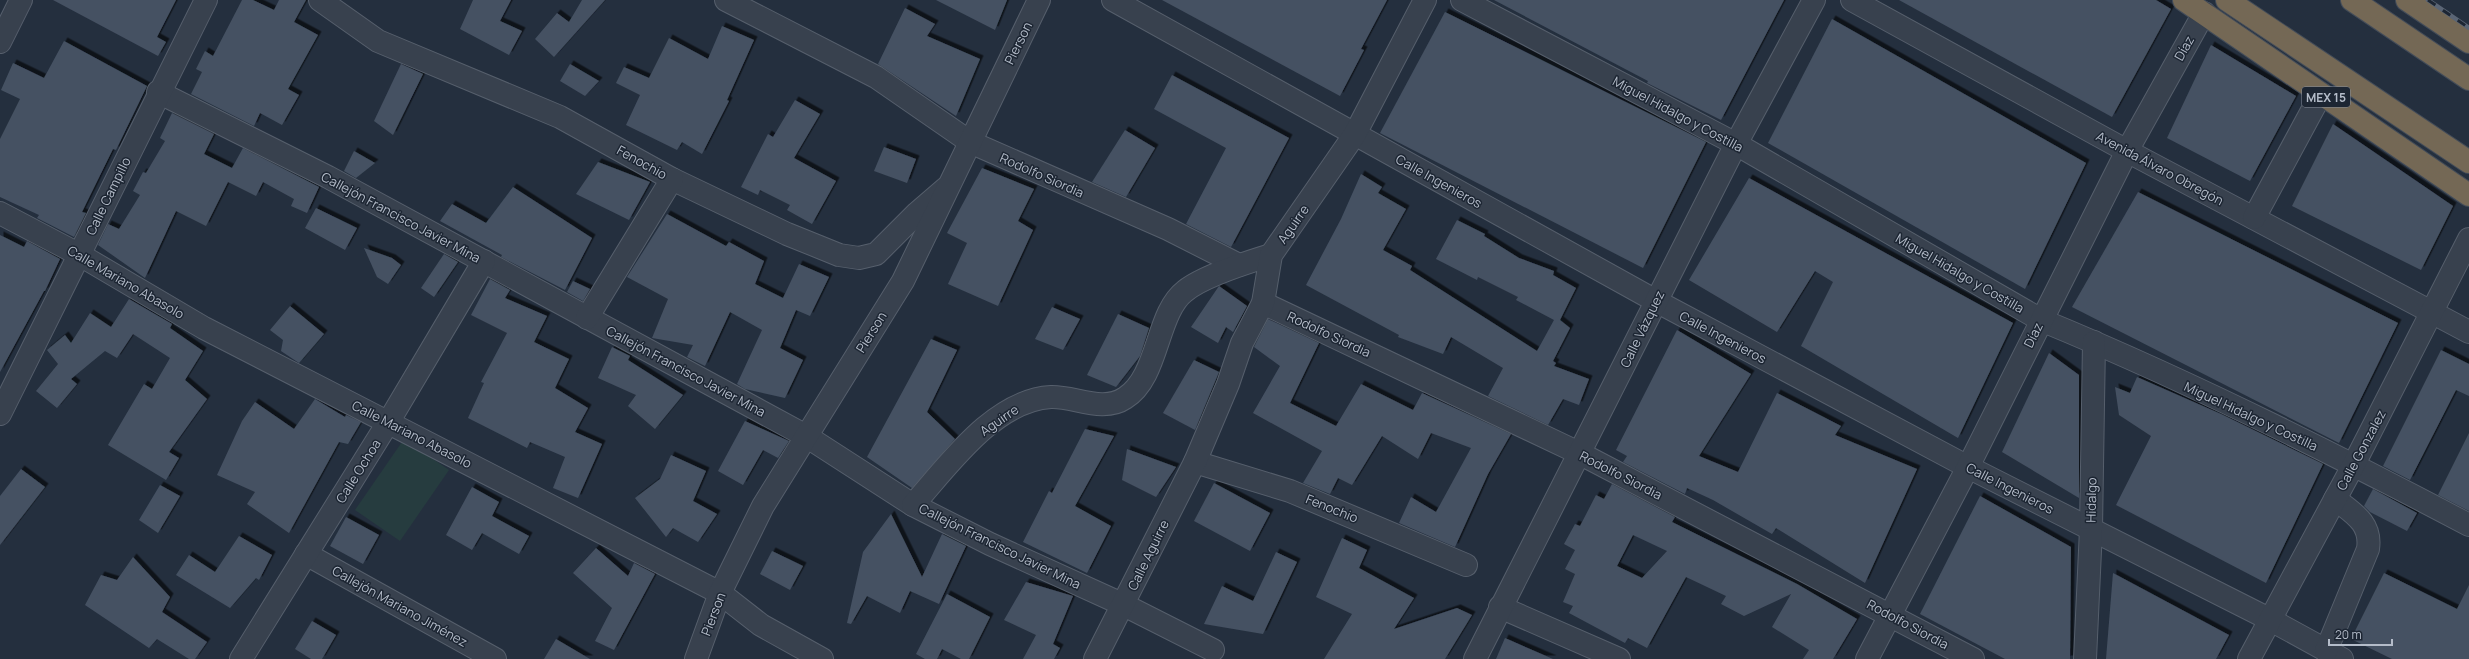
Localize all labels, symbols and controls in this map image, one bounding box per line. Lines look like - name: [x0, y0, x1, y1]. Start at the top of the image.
- street label: Pierson: [1000, 19, 1036, 67]
- street label: Díaz: [2170, 32, 2198, 64]
- street label: Miguel Hidalgo y Costilla: [1610, 72, 1746, 156]
- road number: MEX 15: [2302, 87, 2350, 107]
- street label: Avenida Álvaro Obregón: [2093, 127, 2227, 209]
- street label: Fenochio: [614, 141, 671, 183]
- street label: Rodolfo Siordia: [997, 148, 1087, 202]
- street label: Calle Ingenieros: [1393, 150, 1486, 212]
- street label: Calle Campillo: [81, 154, 135, 238]
- street label: Callejón Francisco Javier Mina: [318, 167, 484, 267]
- street label: Aguirre: [1273, 201, 1313, 247]
- street label: Miguel Hidalgo y Costilla: [1893, 229, 2027, 317]
- street label: Calle Mariano Abasolo: [64, 241, 188, 323]
- street label: Calle Vázquez: [1616, 287, 1668, 371]
- street label: Rodolfo Siordia: [1284, 307, 1374, 361]
- street label: Calle Ingenieros: [1676, 307, 1770, 368]
- street label: Pierson: [851, 308, 891, 356]
- street label: Díaz: [2019, 319, 2047, 351]
- street label: Callejón Francisco Javier Mina: [603, 321, 769, 421]
- street label: Miguel Hidalgo y Costilla: [2181, 377, 2321, 455]
- street label: Calle Mariano Abasolo: [349, 396, 475, 472]
- street label: Aguirre: [976, 400, 1022, 440]
- street label: Calle Gonzalez: [2332, 407, 2390, 493]
- street label: Calle Ochoa: [331, 436, 385, 506]
- street label: Rodolfo Siordia: [1577, 447, 1665, 503]
- street label: Calle Ingenieros: [1963, 458, 2057, 518]
- street label: Hidalgo: [2082, 477, 2100, 523]
- street label: Fenochio: [1303, 489, 1361, 527]
- street label: Callejón Francisco Javier Mina: [916, 499, 1084, 593]
- street label: Calle Aguirre: [1123, 516, 1173, 593]
- street label: Callejón Mariano Jiménez: [329, 561, 471, 651]
- street label: Pierson: [697, 590, 729, 638]
- street label: Rodolfo Siordia: [1864, 595, 1952, 653]
- scale bar: [2329, 621, 2392, 647]
- text: 20 m: [2335, 626, 2362, 643]

